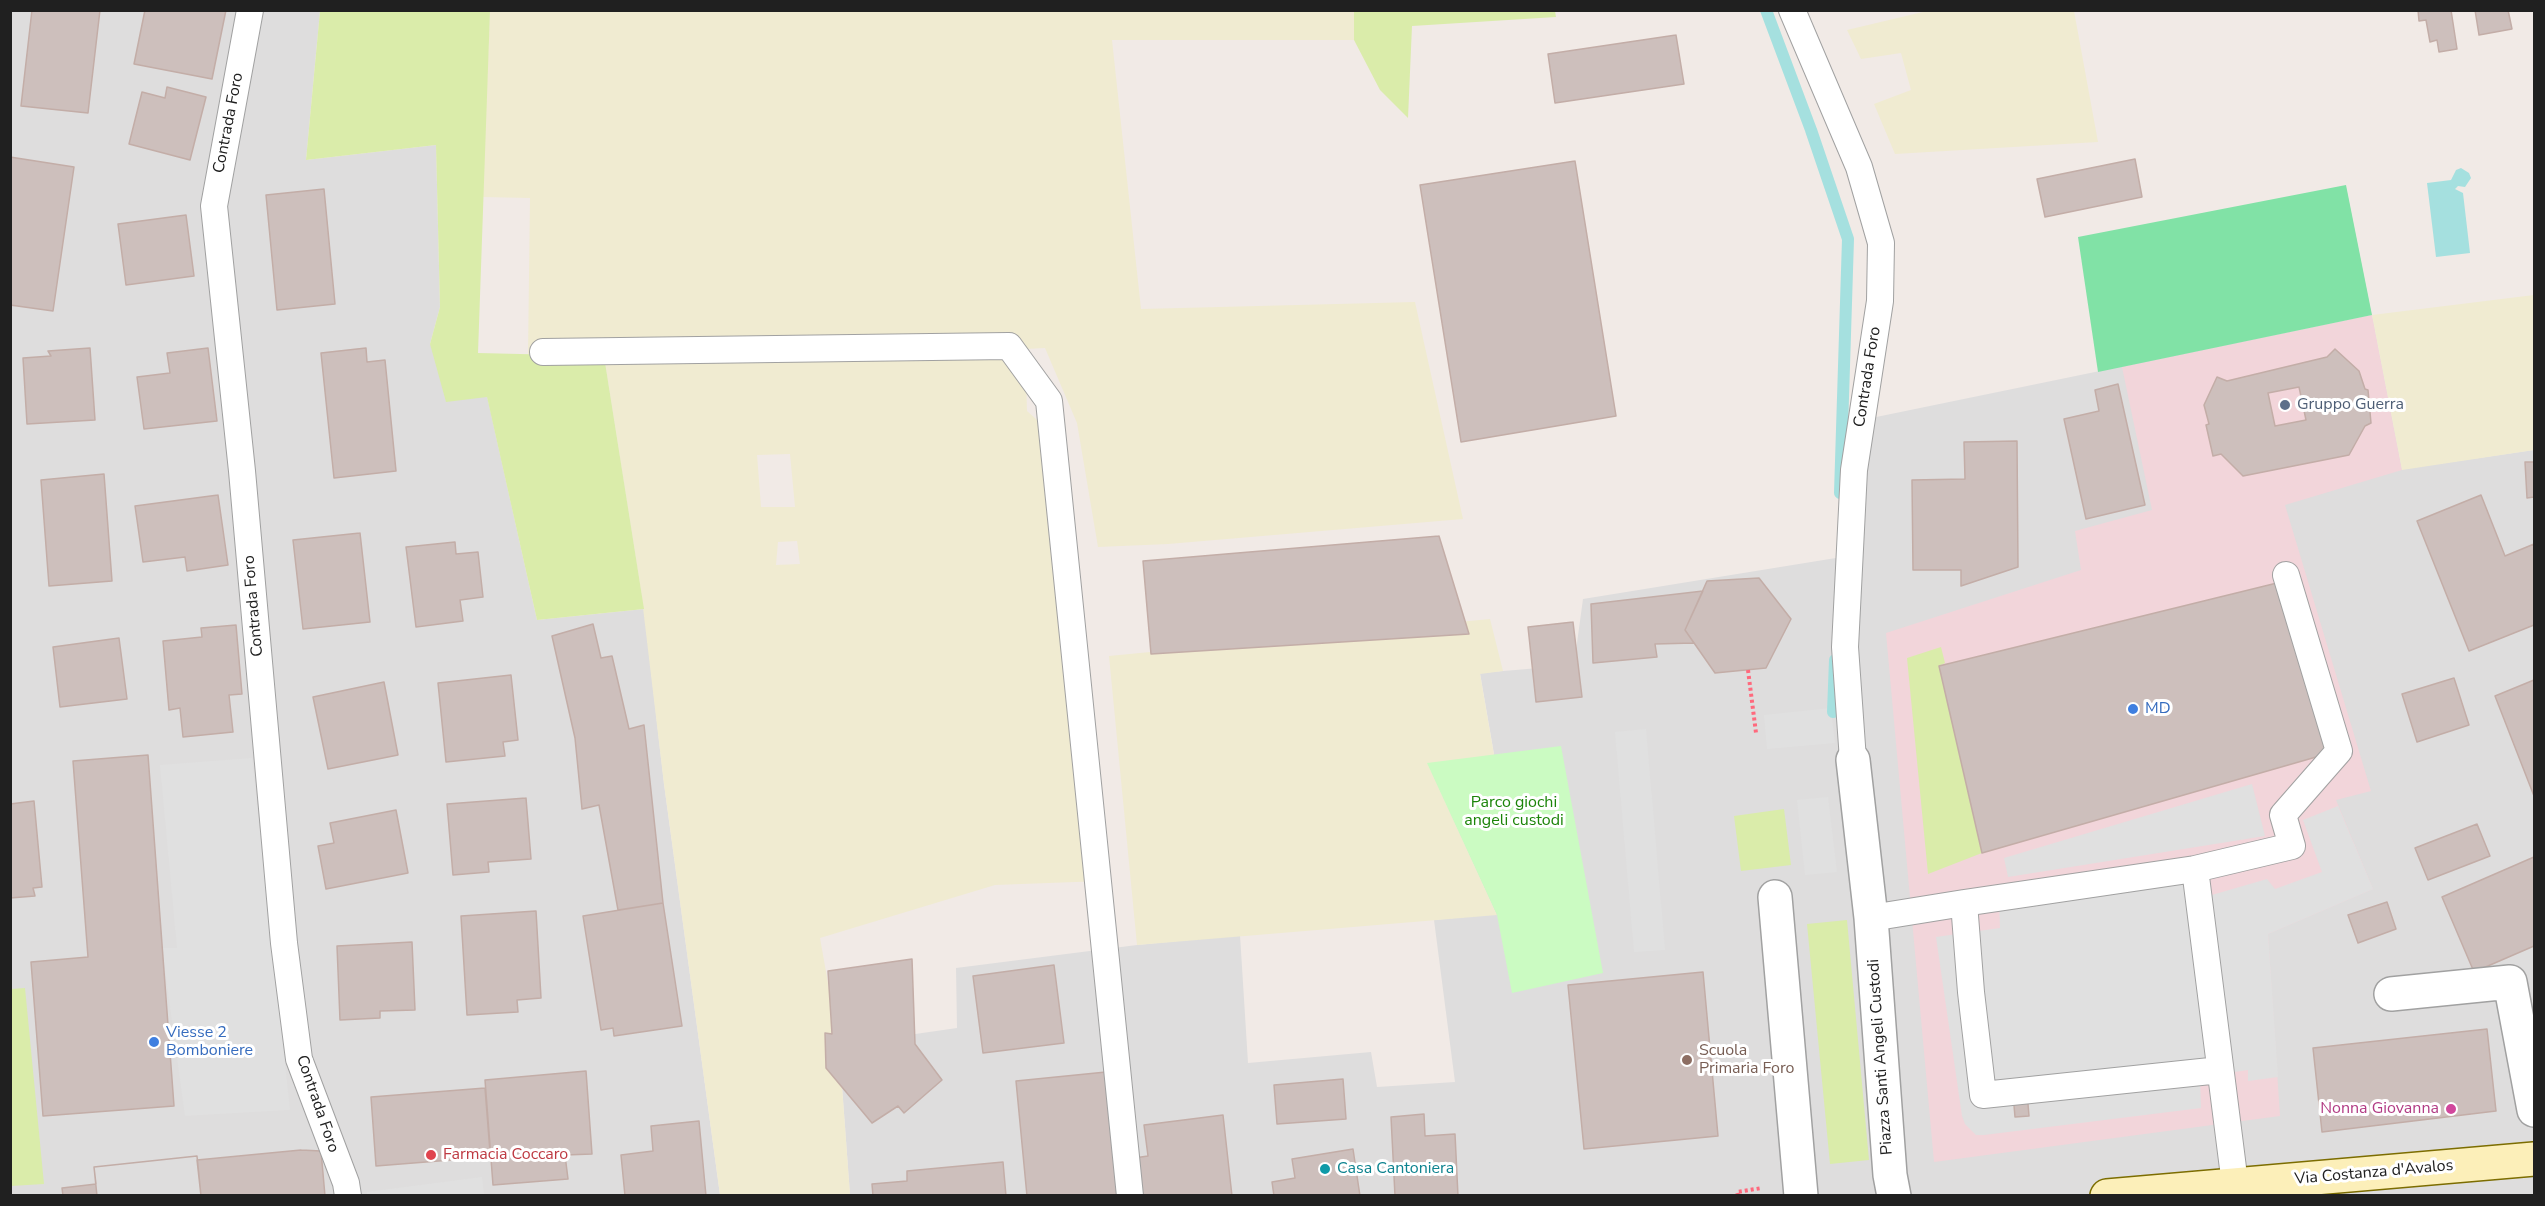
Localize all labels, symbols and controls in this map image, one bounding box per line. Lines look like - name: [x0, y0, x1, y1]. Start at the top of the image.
- street label: Contrada Foro: [210, 71, 248, 175]
- street label: Contrada Foro: [1851, 325, 1885, 429]
- place label: Gruppo Guerra: [2297, 395, 2404, 415]
- marker: Gruppo Guerra: [2278, 398, 2292, 412]
- street label: Contrada Foro: [240, 554, 268, 658]
- place label: MD: [2145, 699, 2171, 719]
- marker: MD: [2126, 702, 2140, 716]
- park label: Parco giochi angeli custodi: [1464, 793, 1564, 831]
- street label: Piazza Santi Angeli Custodi: [1865, 958, 1897, 1156]
- place label: Viesse 2 Bomboniere: [166, 1023, 253, 1061]
- marker: Viesse 2 Bomboniere: [147, 1035, 161, 1049]
- place label: Scuola Primaria Foro: [1699, 1041, 1794, 1079]
- street label: Contrada Foro: [291, 1053, 343, 1155]
- marker: Scuola Primaria Foro: [1680, 1053, 1694, 1067]
- place label: Nonna Giovanna: [2320, 1099, 2439, 1119]
- marker: Nonna Giovanna: [2444, 1102, 2458, 1116]
- place label: Farmacia Coccaro: [443, 1145, 568, 1165]
- marker: Farmacia Coccaro: [424, 1148, 438, 1162]
- street label: Via Costanza d'Avalos: [2294, 1157, 2454, 1189]
- place label: Casa Cantoniera: [1337, 1159, 1454, 1179]
- marker: Casa Cantoniera: [1318, 1162, 1332, 1176]

